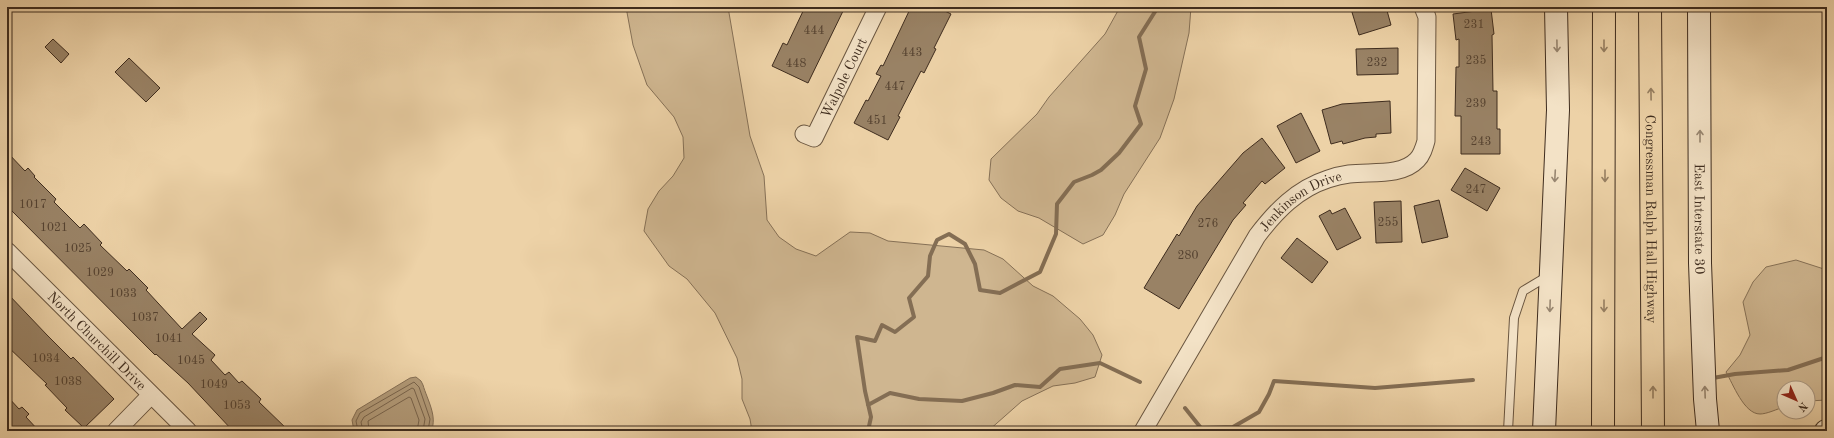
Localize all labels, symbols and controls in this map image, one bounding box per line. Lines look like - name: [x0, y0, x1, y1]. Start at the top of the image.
- house number: 231: [1464, 19, 1484, 31]
- house number: 444: [804, 25, 824, 37]
- street label: Walpole Court: [819, 36, 870, 120]
- one-way arrow: [1553, 39, 1560, 52]
- one-way arrow: [1600, 39, 1608, 52]
- house number: 443: [902, 47, 922, 59]
- house number: 235: [1466, 54, 1486, 67]
- house number: 232: [1367, 57, 1387, 69]
- house number: 448: [786, 58, 806, 70]
- house number: 447: [885, 81, 905, 93]
- one-way arrow: [1647, 88, 1655, 101]
- house number: 239: [1466, 98, 1486, 110]
- house number: 451: [867, 114, 887, 127]
- street label: Congressman Ralph Hall Highway: [1643, 114, 1658, 324]
- one-way arrow: [1696, 130, 1704, 143]
- house number: 243: [1471, 136, 1491, 148]
- street label: East Interstate 30: [1692, 163, 1706, 275]
- one-way arrow: [1552, 169, 1559, 182]
- one-way arrow: [1601, 169, 1609, 182]
- street label: Jenkinson Drive: [1257, 170, 1343, 235]
- house number: 247: [1466, 184, 1486, 196]
- house number: 1017: [19, 199, 47, 211]
- house number: 255: [1378, 216, 1398, 229]
- house number: 276: [1198, 218, 1218, 230]
- house number: 1021: [40, 222, 68, 234]
- house number: 1025: [64, 242, 92, 255]
- house number: 280: [1178, 250, 1198, 262]
- house number: 1029: [86, 267, 114, 279]
- house number: 1033: [109, 288, 137, 300]
- street label: North Churchill Drive: [44, 289, 148, 393]
- one-way arrow: [1546, 299, 1553, 312]
- one-way arrow: [1600, 299, 1608, 312]
- house number: 1037: [131, 312, 159, 324]
- house number: 1041: [155, 333, 183, 345]
- house number: 1034: [32, 353, 60, 365]
- house number: 1045: [177, 354, 205, 367]
- house number: 1038: [54, 376, 82, 388]
- house number: 1049: [200, 379, 228, 391]
- north arrow: [1776, 380, 1816, 420]
- one-way arrow: [1649, 386, 1657, 399]
- one-way arrow: [1701, 386, 1709, 399]
- house number: 1053: [223, 399, 251, 412]
- text: N: [1795, 399, 1809, 413]

